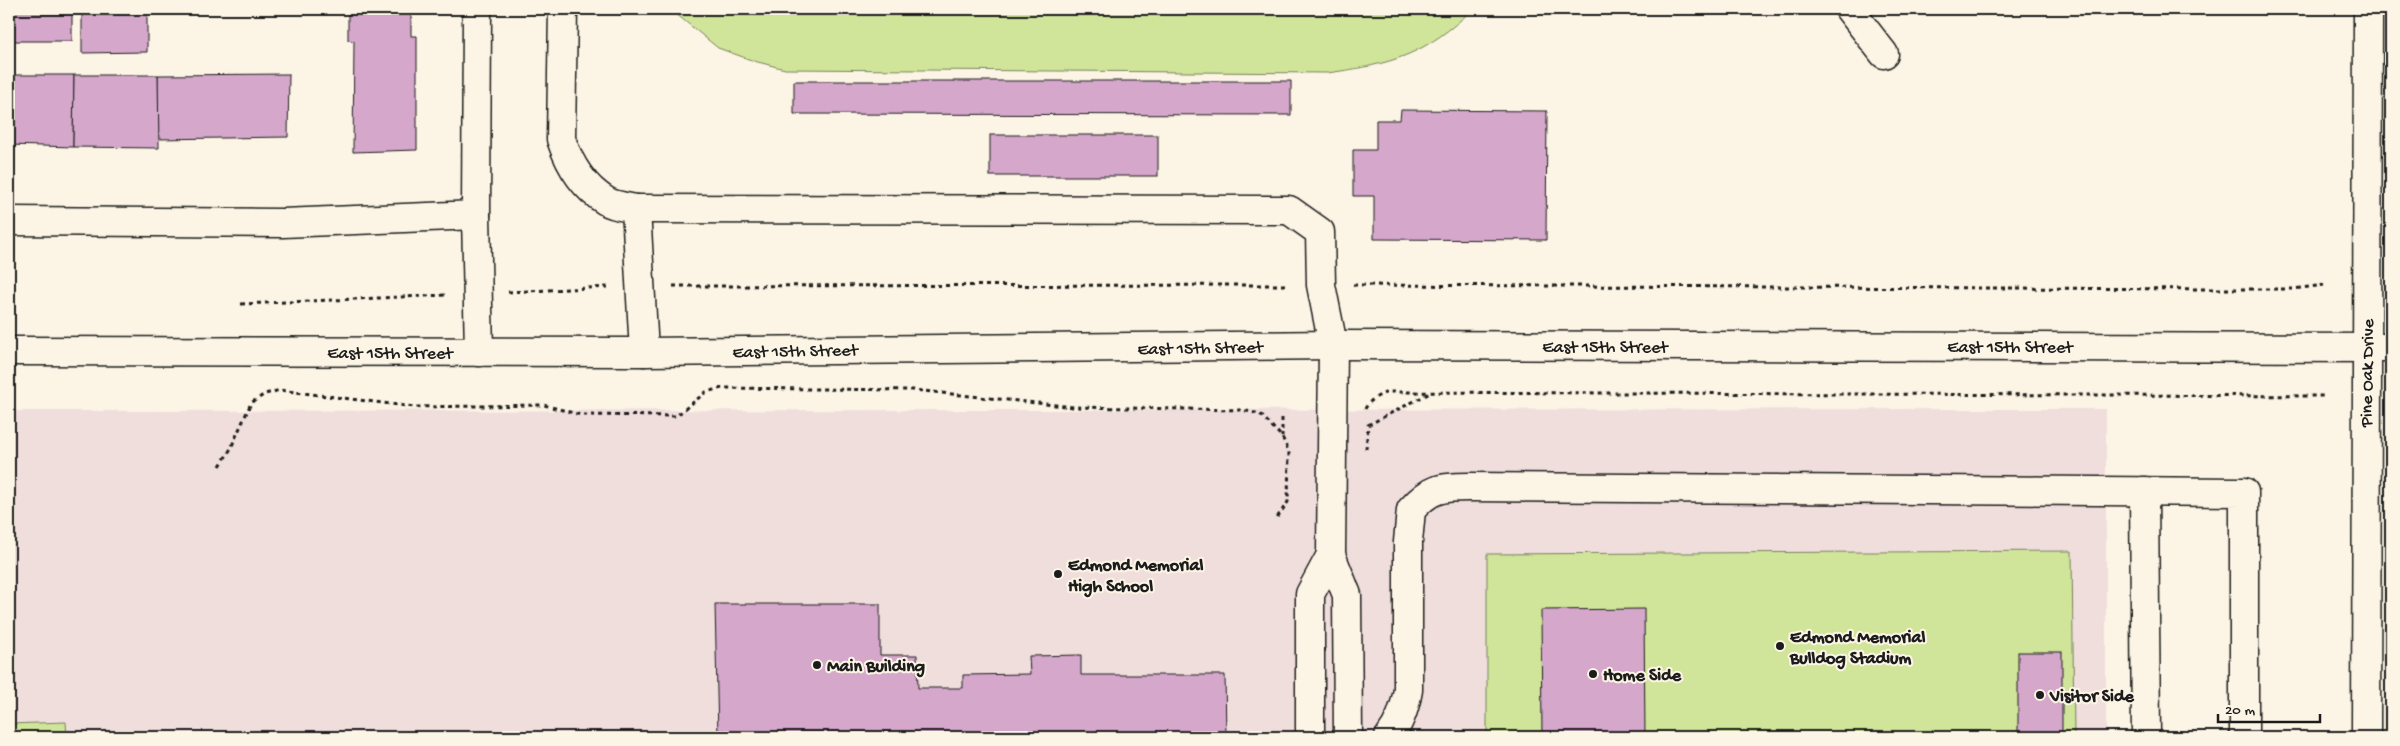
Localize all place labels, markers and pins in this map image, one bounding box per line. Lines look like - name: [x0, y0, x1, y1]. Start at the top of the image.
- place label: Edmond Memorial High School: [1068, 556, 1203, 598]
- marker: Edmond Memorial High School: [1052, 568, 1064, 580]
- place label: Edmond Memorial Bulldog Stadium: [1789, 628, 1925, 670]
- marker: Edmond Memorial Bulldog Stadium: [1774, 640, 1786, 652]
- place label: Main Building: [827, 657, 925, 678]
- marker: Main Building: [811, 659, 823, 671]
- place label: Home Side: [1603, 666, 1682, 687]
- marker: Home Side: [1587, 668, 1599, 680]
- place label: Visitor Side: [2049, 687, 2135, 708]
- marker: Visitor Side: [2034, 689, 2046, 701]

